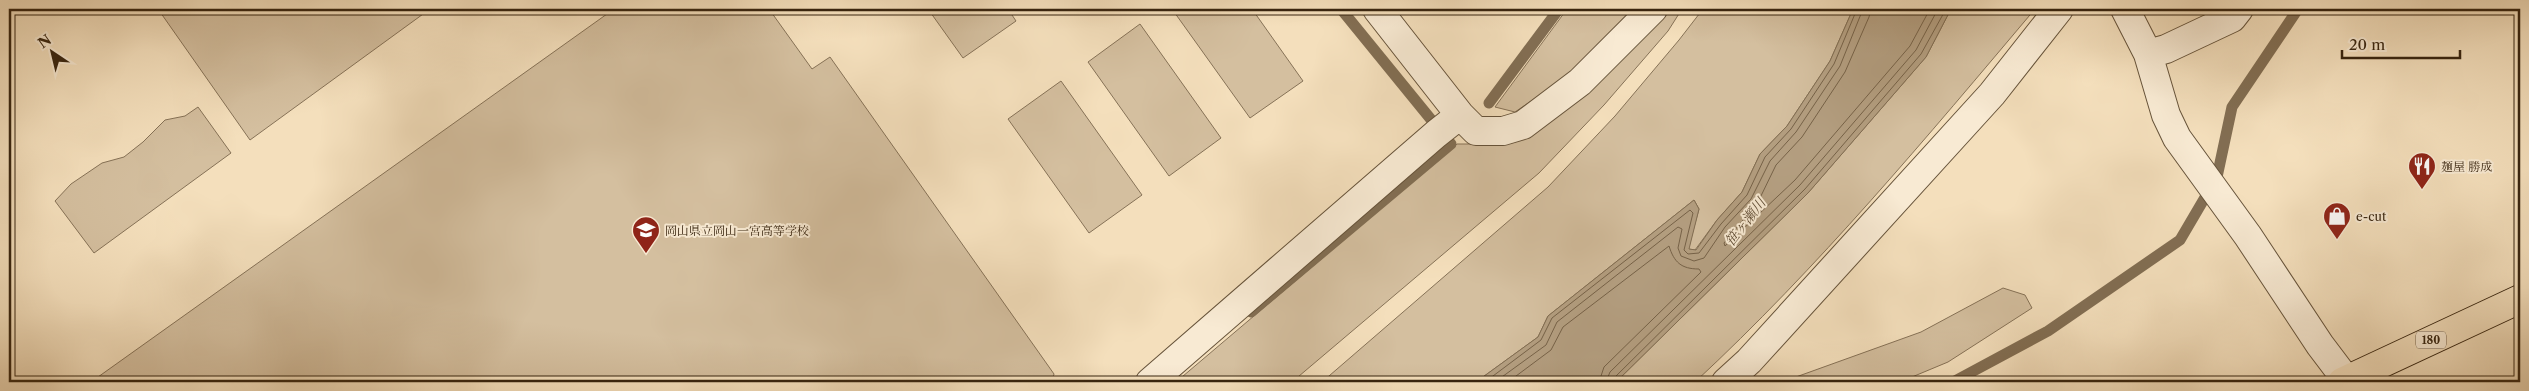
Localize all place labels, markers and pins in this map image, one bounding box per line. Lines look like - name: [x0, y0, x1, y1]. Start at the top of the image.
- restaurant icon: 麺屋 勝成: [2407, 151, 2437, 190]
- place label: 麺屋 勝成: [2441, 159, 2492, 174]
- shop icon: e-cut: [2322, 201, 2352, 240]
- place label: e-cut: [2356, 209, 2387, 224]
- school or university icon: 岡山県立岡山一宮高等学校: [631, 215, 661, 254]
- place label: 岡山県立岡山一宮高等学校: [665, 223, 809, 238]

